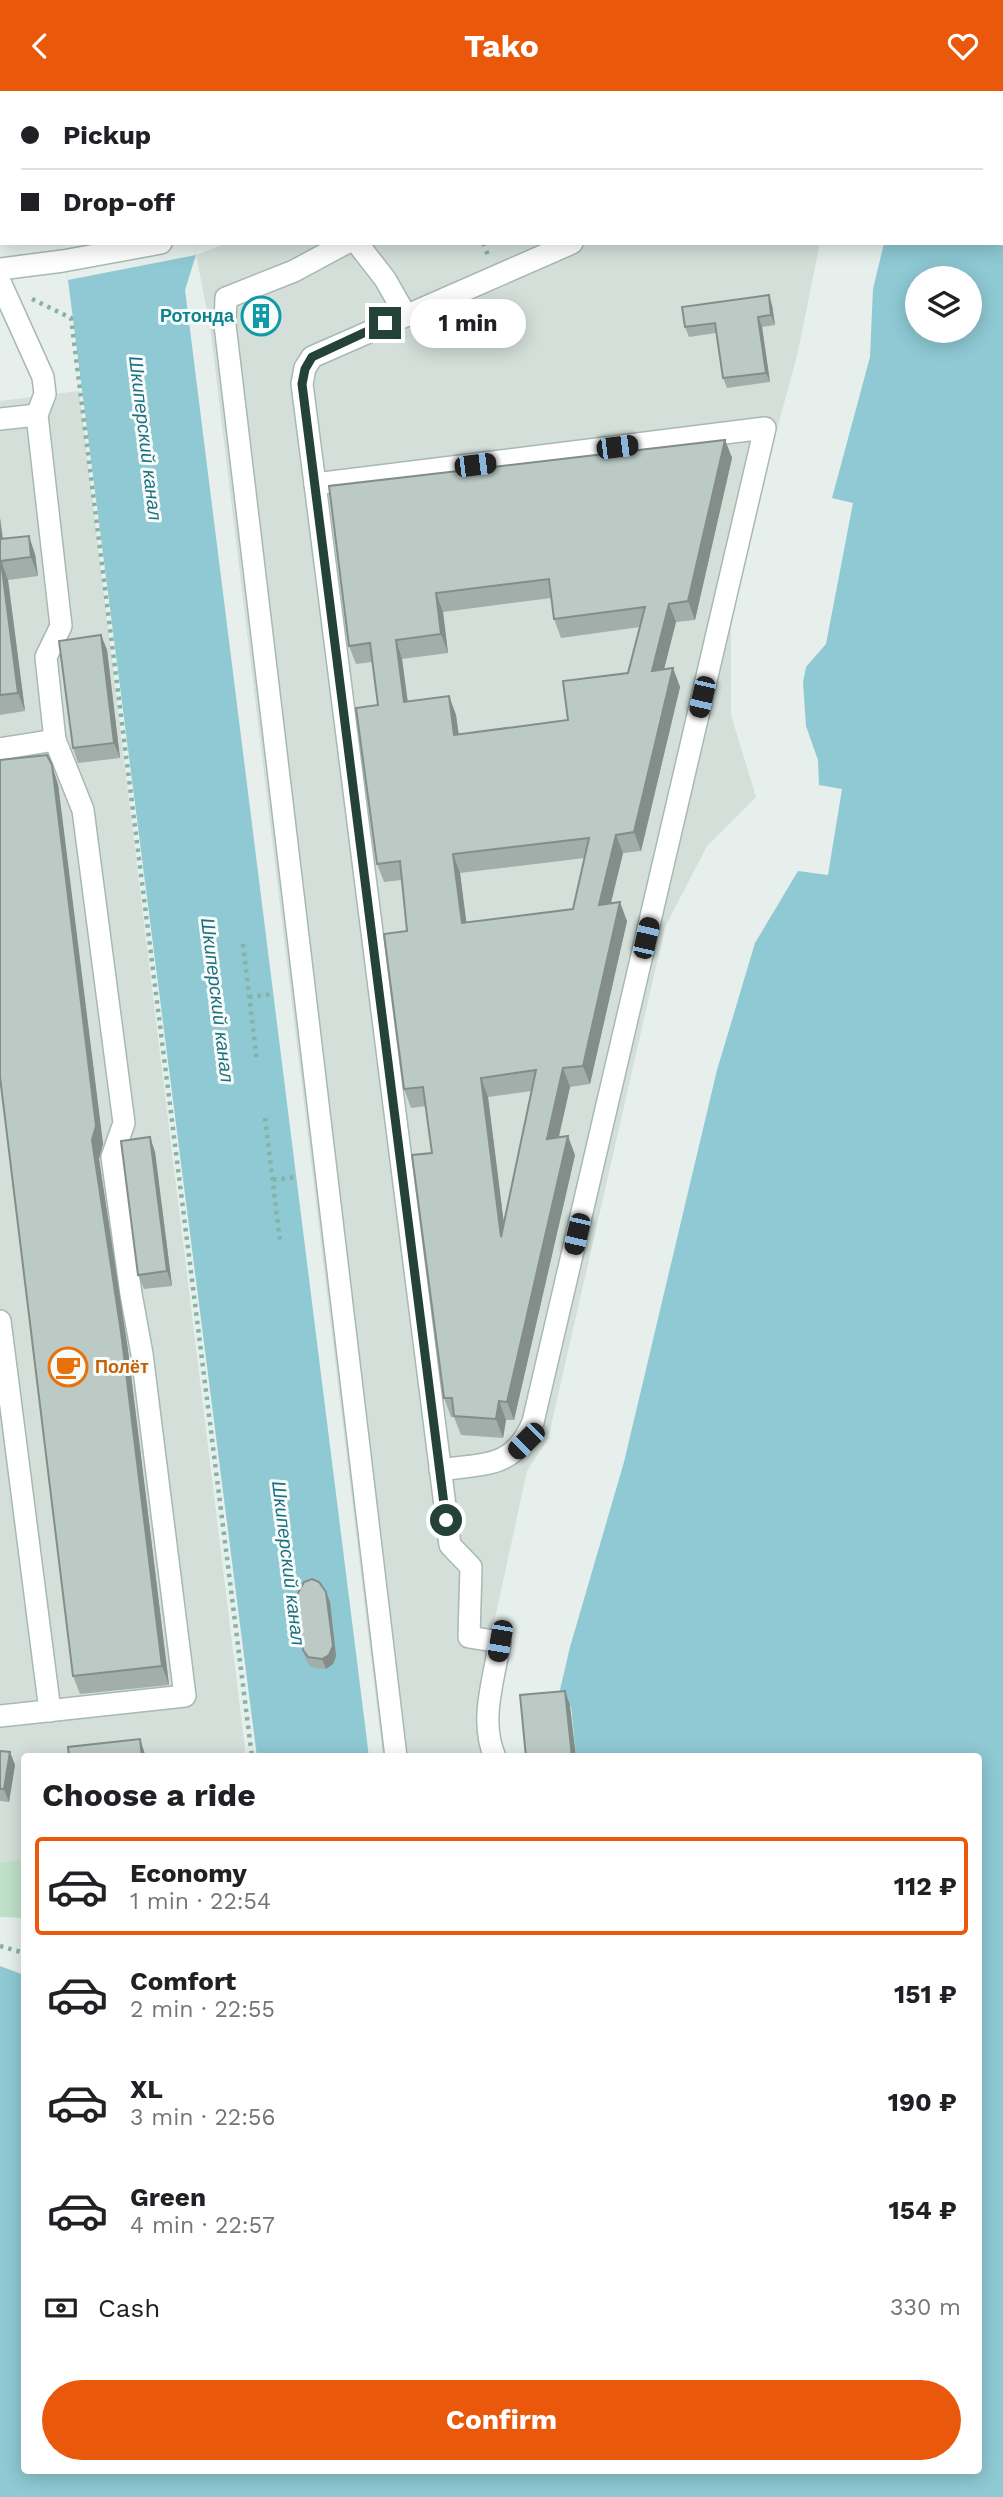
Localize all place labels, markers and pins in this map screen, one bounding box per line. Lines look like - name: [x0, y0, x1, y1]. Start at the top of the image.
- building icon: Ротонда: [240, 295, 282, 337]
- place label: Ротонда: [160, 305, 235, 326]
- cafe icon: Полёт: [47, 1346, 89, 1388]
- place label: Полёт: [95, 1356, 149, 1377]

